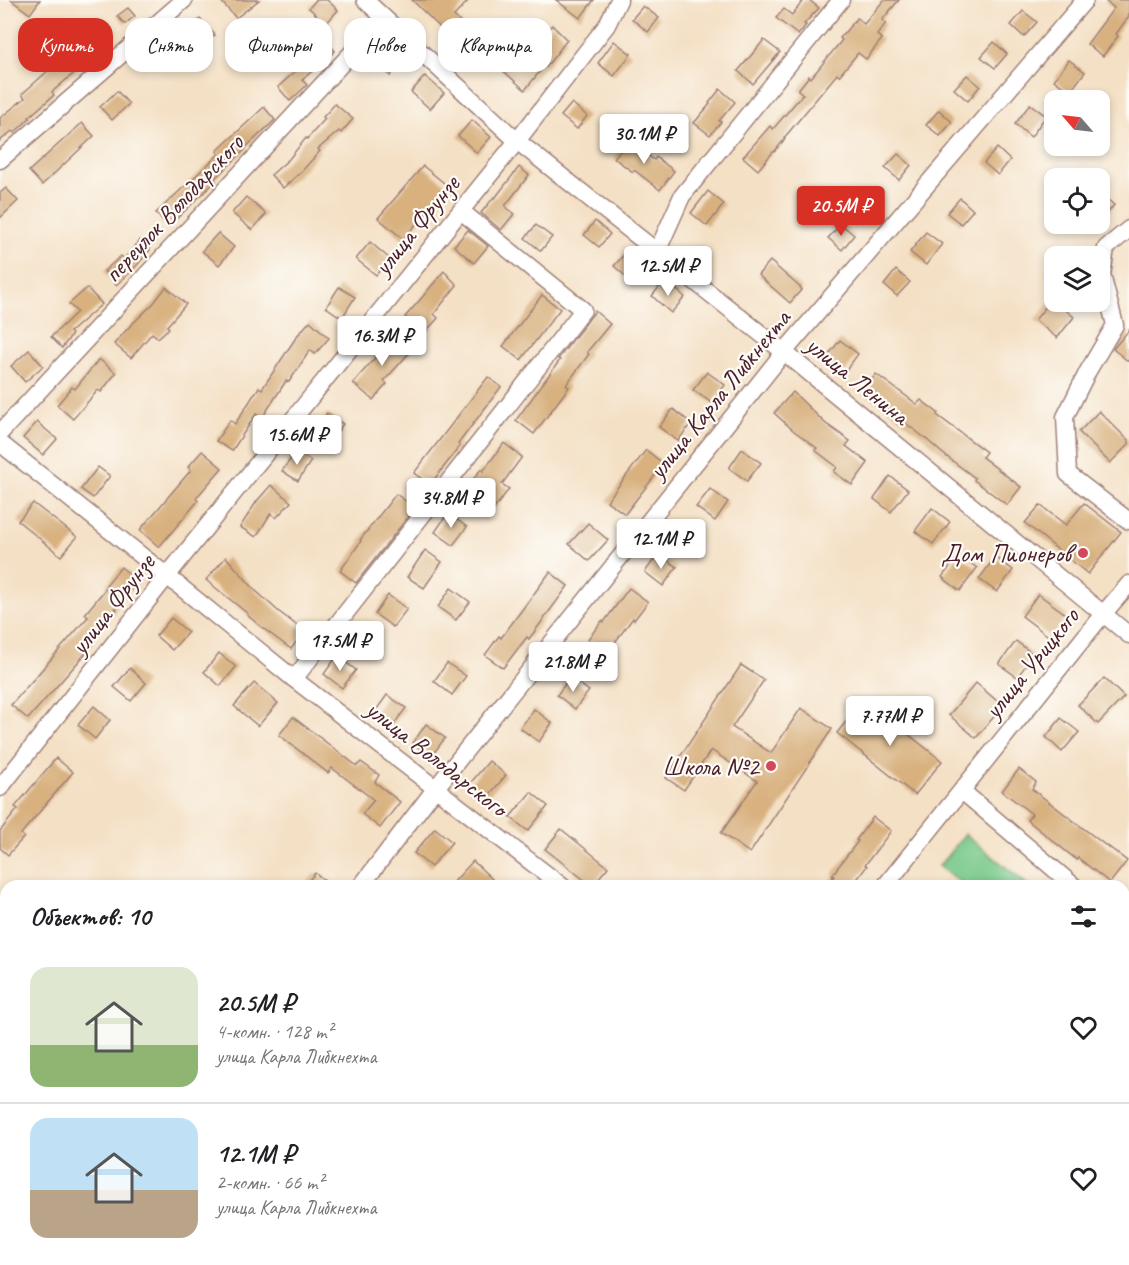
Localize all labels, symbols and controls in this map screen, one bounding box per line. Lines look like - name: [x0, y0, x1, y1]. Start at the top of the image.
- chip: Купить: [18, 18, 113, 72]
- chip: Снять: [125, 18, 213, 72]
- chip: Фильтры: [225, 18, 332, 72]
- chip: Новое: [344, 18, 426, 72]
- chip: Квартира: [438, 18, 552, 72]
- north arrow: [1044, 90, 1110, 156]
- map controls: [1044, 90, 1110, 312]
- pin: 30.1M ₽: [589, 114, 699, 165]
- text: 30.1M ₽: [614, 121, 674, 146]
- street label: переулок Володарского: [96, 126, 252, 290]
- street label: улица Фрунзе: [365, 167, 468, 284]
- button: locate: [1044, 168, 1110, 234]
- pin: 20.5M ₽: [786, 186, 896, 237]
- text: 20.5M ₽: [811, 193, 871, 218]
- pin: 12.5M ₽: [613, 246, 723, 297]
- button: layers: [1044, 246, 1110, 312]
- text: 12.5M ₽: [638, 253, 698, 278]
- street label: улица Карла Либкнехта: [640, 302, 799, 487]
- pin: 16.3M ₽: [327, 316, 437, 367]
- text: 16.3M ₽: [351, 323, 413, 348]
- street label: улица Ленина: [798, 327, 918, 434]
- pin: 15.6M ₽: [242, 415, 352, 466]
- text: 15.6M ₽: [267, 422, 327, 447]
- pin: 34.8M ₽: [396, 478, 506, 529]
- text: 34.8M ₽: [421, 485, 481, 510]
- pin: 12.1M ₽: [606, 519, 716, 570]
- text: 12.1M ₽: [631, 526, 691, 551]
- place label: Дом Пионеров: [941, 537, 1077, 570]
- street label: улица Фрунзе: [61, 546, 163, 663]
- marker: Дом Пионеров: [1076, 546, 1090, 560]
- street label: улица Урицкого: [975, 600, 1087, 727]
- pin: 17.5M ₽: [285, 621, 395, 672]
- text: 17.5M ₽: [310, 628, 370, 653]
- pin: 21.8M ₽: [518, 642, 628, 693]
- text: 21.8M ₽: [543, 649, 603, 674]
- street label: улица Володарского: [358, 692, 516, 826]
- pin: 7.77M ₽: [835, 696, 945, 747]
- text: 7.77M ₽: [860, 703, 920, 728]
- place label: Школа №2: [662, 750, 761, 783]
- marker: Школа №2: [764, 759, 778, 773]
- text: Объектов: 10: [30, 900, 150, 933]
- icon: filters: [1067, 900, 1100, 933]
- text: 20.5M ₽: [216, 986, 295, 1019]
- icon: home: [78, 991, 150, 1063]
- icon: heart: [1067, 1011, 1100, 1044]
- text: 4-комн. · 128 m²: [216, 1019, 333, 1044]
- text: улица Карла Либкнехта: [216, 1044, 377, 1069]
- text: 12.1M ₽: [216, 1137, 295, 1170]
- icon: home: [78, 1142, 150, 1214]
- icon: heart: [1067, 1162, 1100, 1195]
- text: 2-комн. · 66 m²: [216, 1170, 324, 1195]
- text: улица Карла Либкнехта: [216, 1195, 377, 1220]

